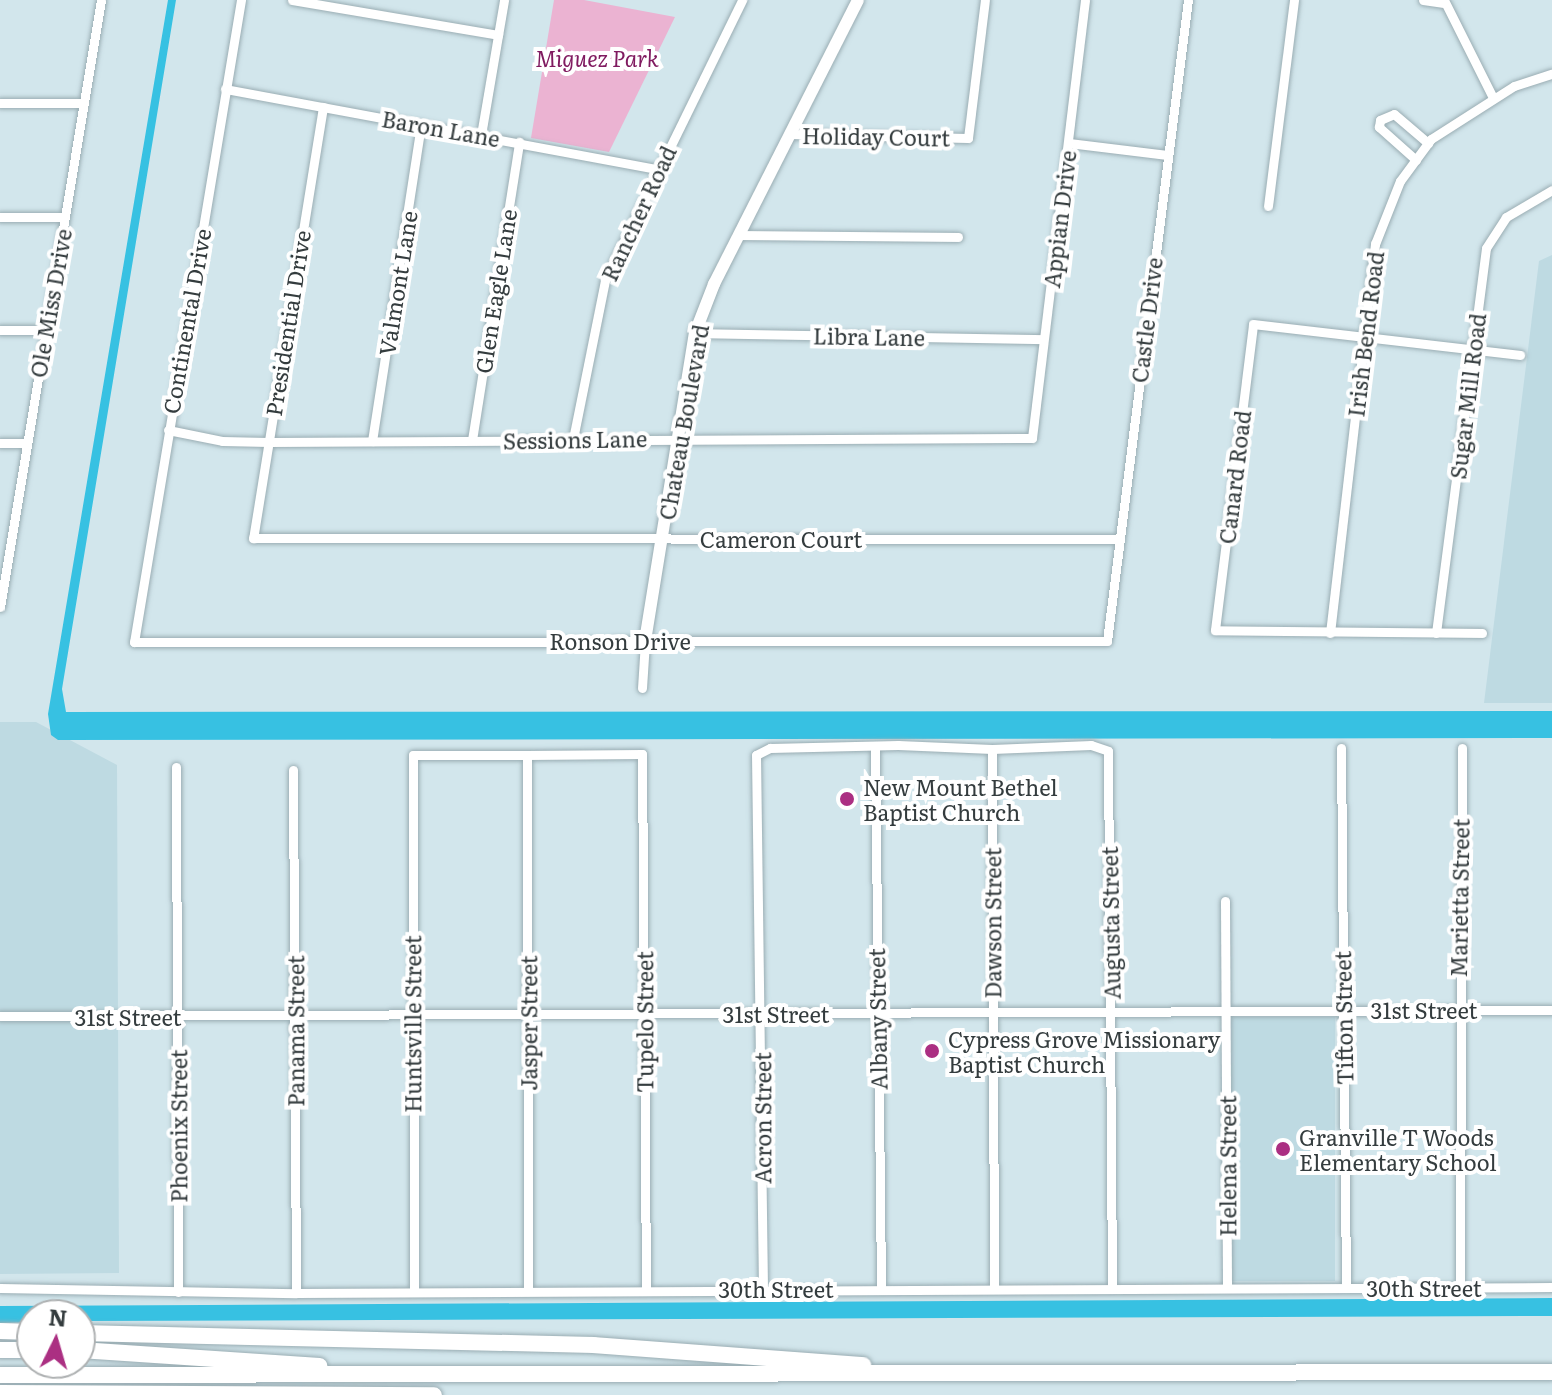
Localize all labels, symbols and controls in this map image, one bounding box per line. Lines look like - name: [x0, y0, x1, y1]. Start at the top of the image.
- park label: Miguez Park: [535, 45, 659, 71]
- street label: Baron Lane: [380, 105, 502, 151]
- street label: Holiday Court: [802, 122, 950, 150]
- street label: Rancher Road: [595, 141, 681, 285]
- street label: Appian Drive: [1037, 149, 1081, 289]
- street label: Glen Eagle Lane: [469, 207, 521, 375]
- street label: Valmont Lane: [373, 209, 421, 357]
- street label: Ole Miss Drive: [24, 226, 76, 380]
- street label: Continental Drive: [157, 226, 215, 416]
- street label: Presidential Drive: [259, 228, 315, 418]
- street label: Irish Bend Road: [1342, 250, 1388, 418]
- street label: Castle Drive: [1125, 256, 1167, 384]
- street label: Sugar Mill Road: [1444, 311, 1490, 481]
- street label: Chateau Boulevard: [653, 322, 713, 522]
- street label: Libra Lane: [813, 322, 925, 350]
- street label: Canard Road: [1213, 409, 1255, 545]
- street label: Sessions Lane: [503, 425, 647, 453]
- street label: Cameron Court: [700, 526, 862, 552]
- street label: Ronson Drive: [549, 628, 691, 654]
- place label: New Mount Bethel Baptist Church: [863, 773, 1058, 824]
- marker: New Mount Bethel Baptist Church: [838, 790, 856, 808]
- street label: Marietta Street: [1444, 818, 1474, 978]
- street label: Augusta Street: [1095, 846, 1125, 1000]
- street label: Dawson Street: [979, 847, 1005, 999]
- street label: Huntsville Street: [399, 935, 425, 1113]
- street label: Albany Street: [863, 948, 891, 1090]
- street label: Tupelo Street: [631, 951, 657, 1093]
- street label: Tifton Street: [1329, 951, 1357, 1085]
- street label: Panama Street: [282, 955, 308, 1107]
- street label: Jasper Street: [515, 955, 541, 1091]
- street label: 31st Street: [1371, 997, 1477, 1023]
- street label: 31st Street: [723, 1001, 829, 1027]
- street label: 31st Street: [75, 1004, 181, 1030]
- place label: Cypress Grove Missionary Baptist Church: [948, 1025, 1221, 1076]
- marker: Cypress Grove Missionary Baptist Church: [923, 1042, 941, 1060]
- street label: Phoenix Street: [165, 1049, 191, 1203]
- street label: Acron Street: [749, 1052, 775, 1184]
- street label: Helena Street: [1214, 1095, 1240, 1237]
- place label: Granville T Woods Elementary School: [1299, 1123, 1497, 1174]
- marker: Granville T Woods Elementary School: [1274, 1140, 1292, 1158]
- street label: 30th Street: [1366, 1275, 1482, 1301]
- street label: 30th Street: [718, 1276, 834, 1302]
- north arrow: [16, 1299, 96, 1379]
- text: N: [47, 1299, 69, 1334]

